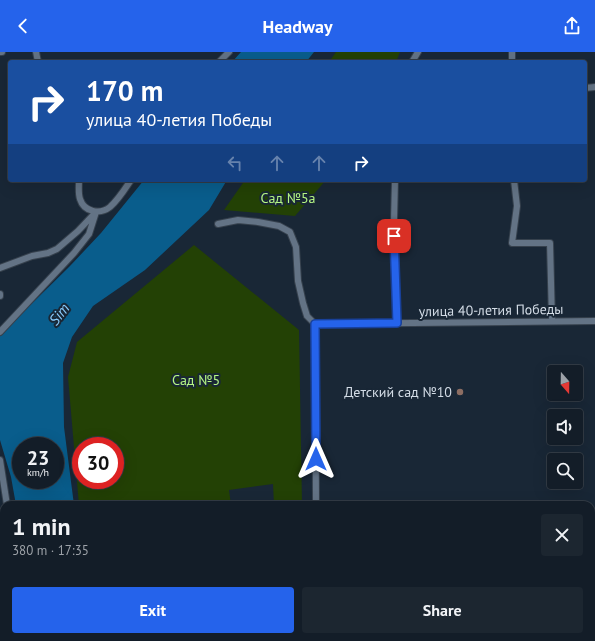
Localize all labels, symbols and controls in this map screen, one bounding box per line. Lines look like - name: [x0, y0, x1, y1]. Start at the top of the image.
- icon: back: [12, 15, 34, 37]
- text: Headway: [262, 15, 333, 38]
- icon: share: [561, 15, 583, 37]
- text: 170 m: [86, 72, 163, 109]
- icon: right: [20, 76, 72, 128]
- text: улица 40-летия Победы: [86, 108, 272, 131]
- icon: left: [224, 152, 246, 174]
- icon: ahead: [266, 152, 288, 174]
- icon: ahead: [308, 152, 330, 174]
- icon: right: [350, 152, 372, 174]
- park label: Сад №5а: [260, 189, 316, 207]
- pin: [377, 219, 411, 253]
- icon: arrive: [383, 225, 405, 247]
- water label: Sim: [44, 299, 74, 329]
- street label: улица 40-летия Победы: [418, 300, 564, 320]
- north arrow: [547, 365, 583, 401]
- map controls: [547, 365, 583, 489]
- park label: Сад №5: [172, 371, 220, 389]
- place label: Детский сад №10: [344, 383, 452, 401]
- marker: Детский сад №10: [455, 387, 465, 397]
- button: sound: [547, 409, 583, 445]
- speed limit sign: 30: [72, 437, 124, 489]
- position arrow: [295, 438, 337, 480]
- text: 23: [27, 445, 49, 471]
- button: search: [547, 453, 583, 489]
- text: km/h: [27, 466, 49, 479]
- text: 1 min: [12, 511, 71, 542]
- button: close: [541, 514, 583, 556]
- text: 380 m · 17:35: [12, 542, 89, 559]
- button: Exit: [12, 587, 294, 633]
- button: Share: [302, 587, 583, 633]

